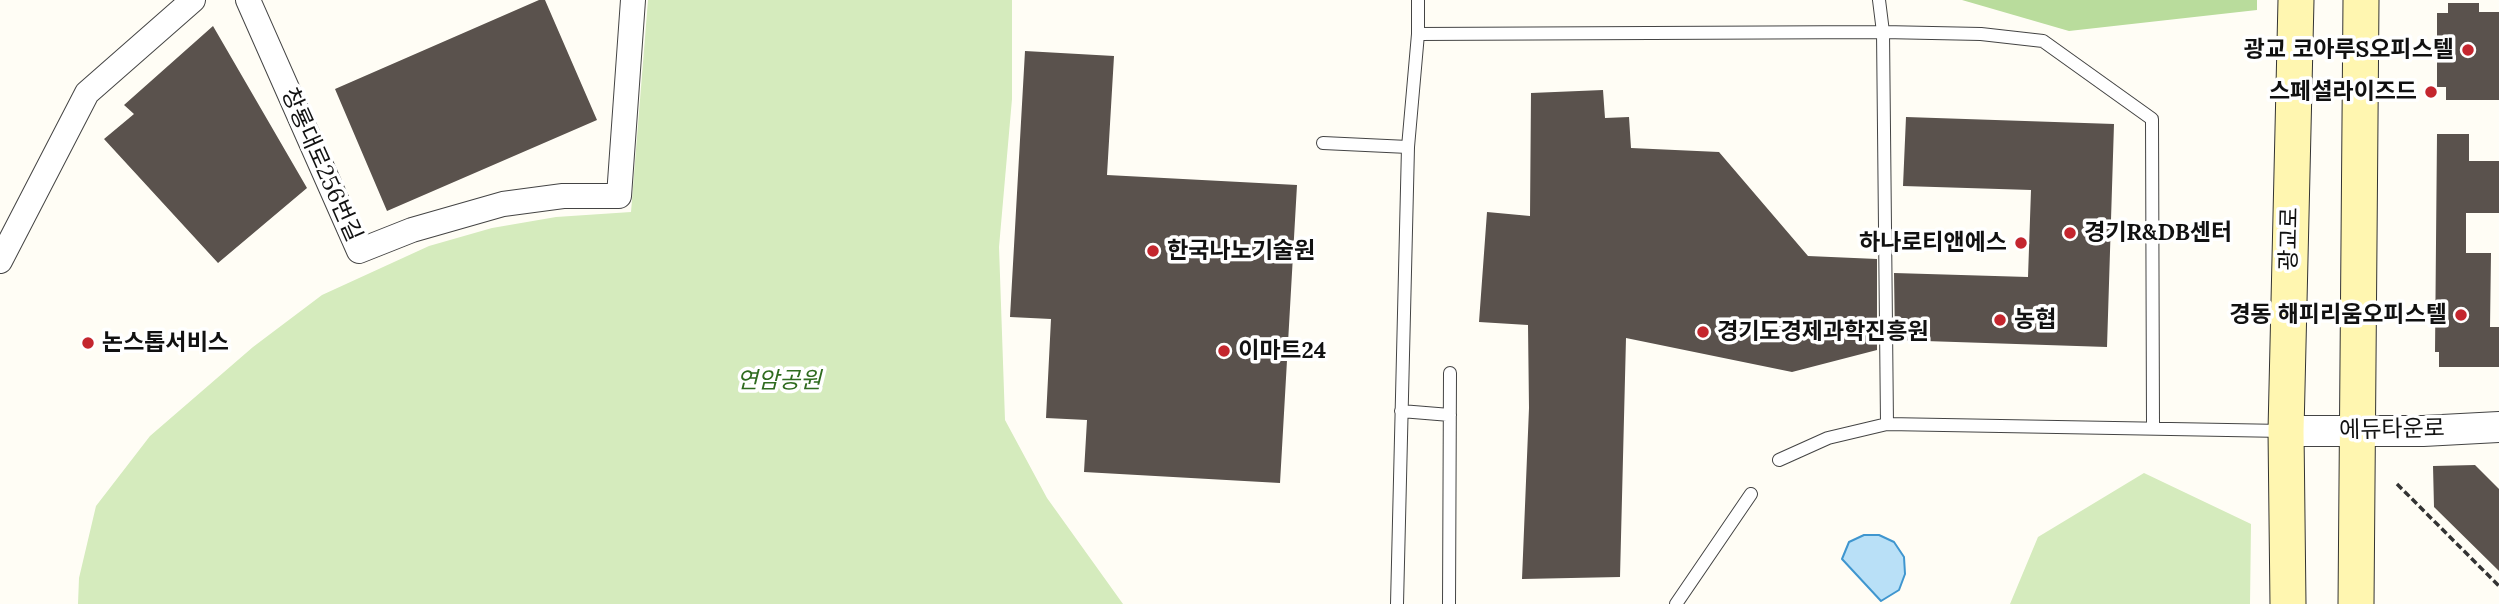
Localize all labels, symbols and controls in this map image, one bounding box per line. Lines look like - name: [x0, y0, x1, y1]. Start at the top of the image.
- place label: 광교 코아루S오피스텔: [2244, 36, 2454, 64]
- marker: 광교 코아루S오피스텔: [2460, 42, 2476, 58]
- place label: 스페셜라이즈드: [2269, 78, 2417, 106]
- street label: 창룡대로256번길: [275, 84, 367, 246]
- marker: 스페셜라이즈드: [2423, 84, 2439, 100]
- street label: 광교로: [2276, 207, 2304, 271]
- place label: 경기R&DB센터: [2084, 219, 2232, 247]
- marker: 경기R&DB센터: [2062, 225, 2078, 241]
- place label: 하나로티앤에스: [1859, 229, 2007, 257]
- marker: 하나로티앤에스: [2013, 235, 2029, 251]
- place label: 한국나노기술원: [1167, 237, 1315, 265]
- marker: 한국나노기술원: [1145, 243, 1161, 259]
- place label: 경동 해피리움오피스텔: [2229, 301, 2447, 329]
- place label: 농협: [2014, 306, 2056, 334]
- marker: 경동 해피리움오피스텔: [2453, 307, 2469, 323]
- marker: 농협: [1992, 312, 2008, 328]
- place label: 경기도경제과학진흥원: [1717, 318, 1929, 346]
- marker: 경기도경제과학진흥원: [1695, 324, 1711, 340]
- place label: 논스톱서비스: [102, 329, 229, 357]
- marker: 논스톱서비스: [80, 335, 96, 351]
- place label: 이마트24: [1238, 337, 1326, 365]
- marker: 이마트24: [1216, 343, 1232, 359]
- park label: 연암공원: [737, 367, 821, 395]
- street label: 에듀타운로: [2339, 415, 2445, 445]

